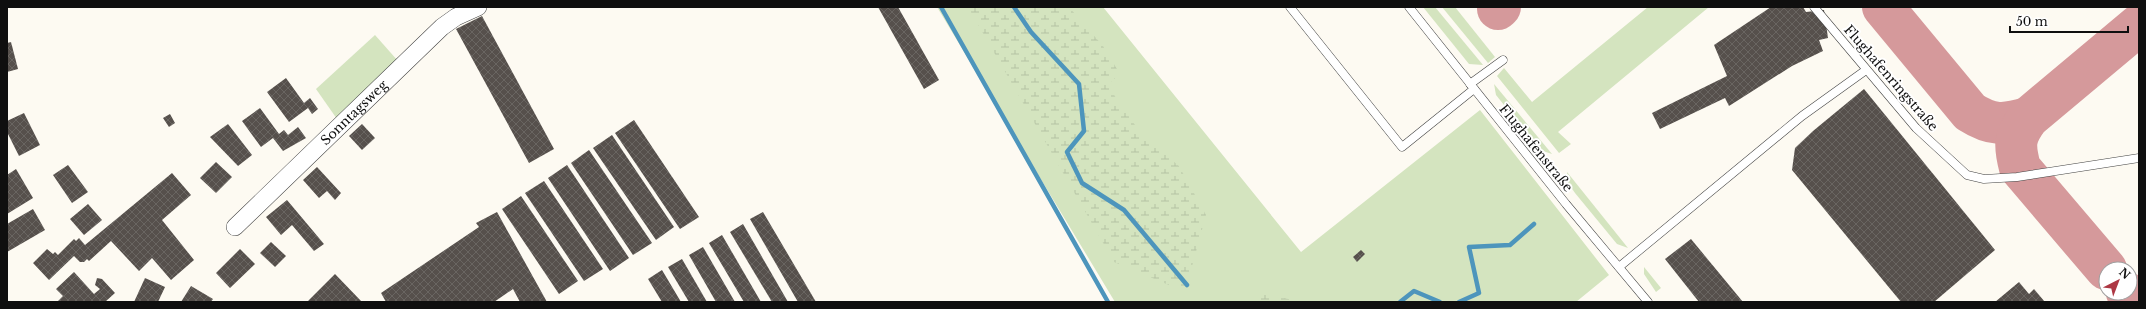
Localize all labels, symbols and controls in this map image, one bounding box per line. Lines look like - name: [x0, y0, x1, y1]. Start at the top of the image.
- scale bar: [2010, 8, 2128, 34]
- text: 50 m: [2016, 14, 2048, 29]
- street label: Flughafenringstraße: [1840, 21, 1942, 135]
- street label: Sonntagsweg: [317, 76, 391, 149]
- street label: Flughafenstraße: [1495, 101, 1577, 195]
- north arrow: [2098, 261, 2138, 301]
- text: N: [2116, 265, 2134, 283]

